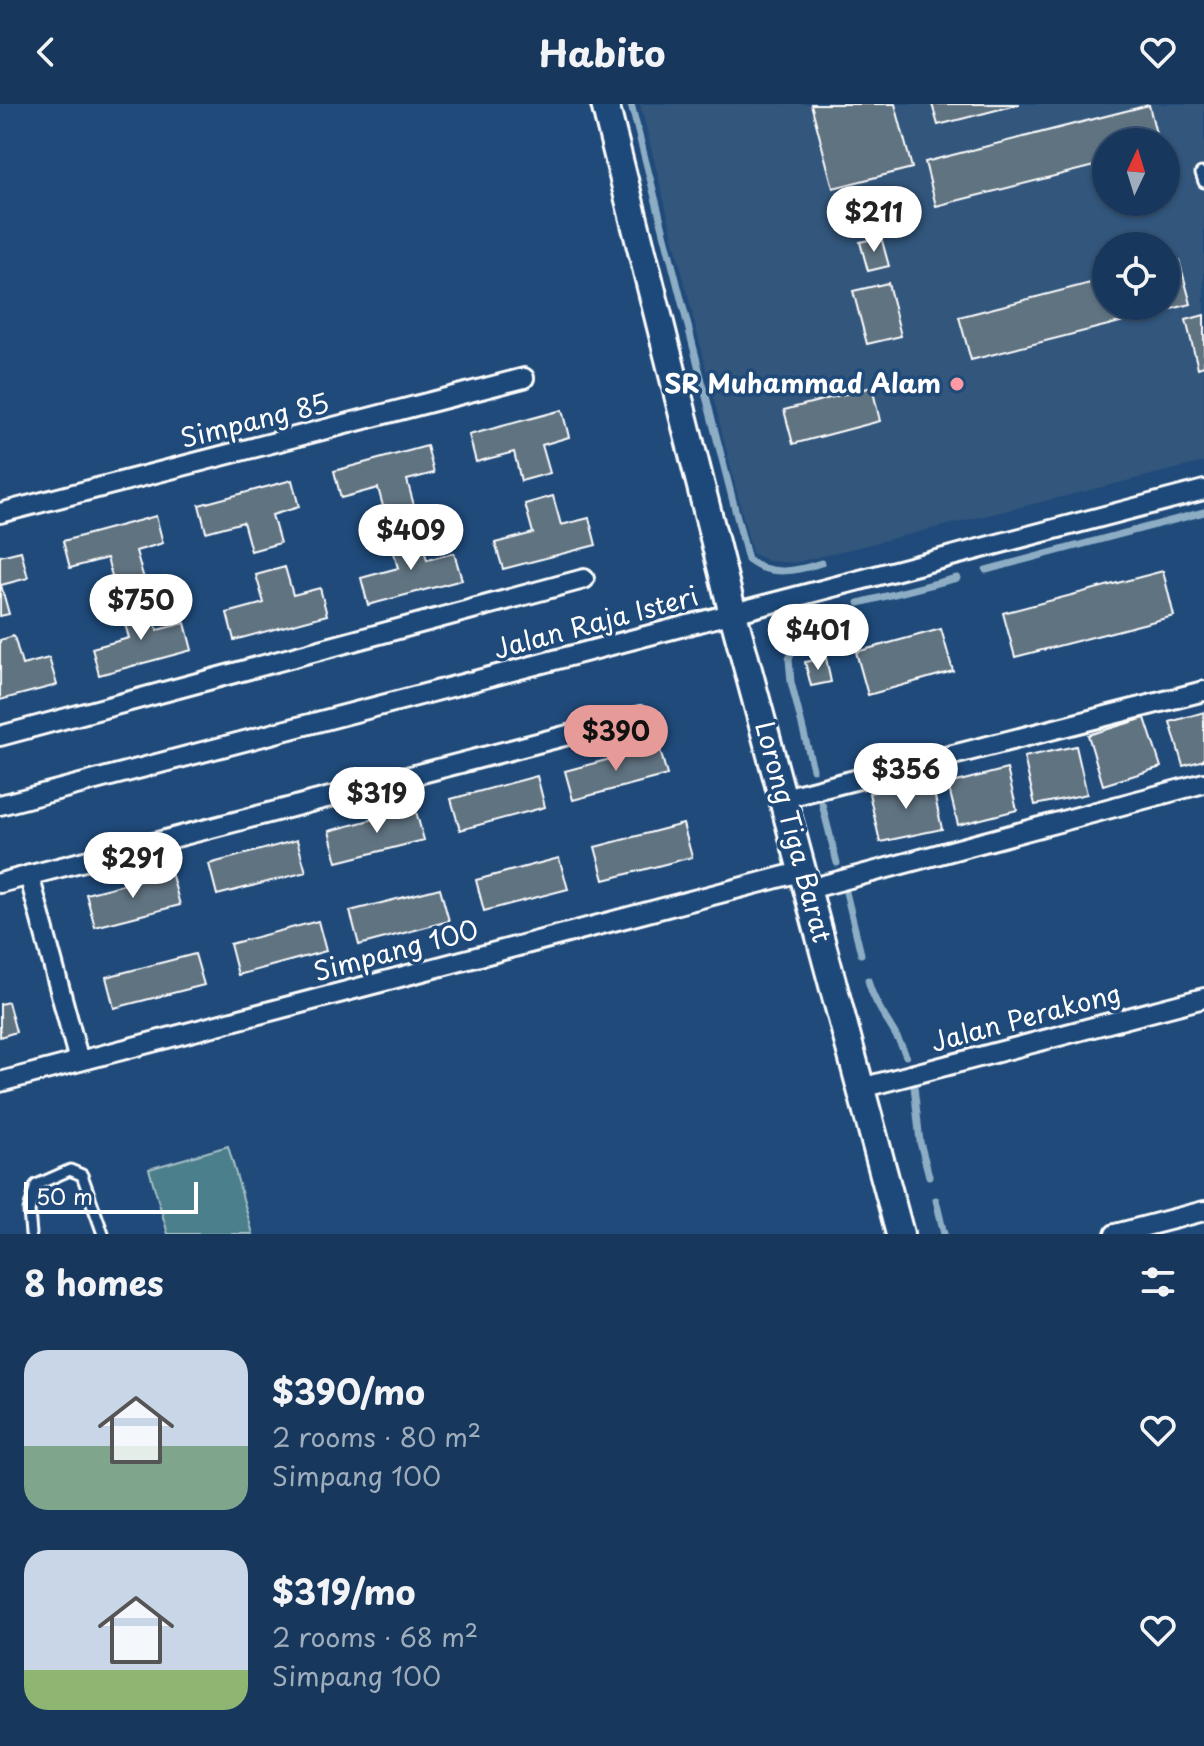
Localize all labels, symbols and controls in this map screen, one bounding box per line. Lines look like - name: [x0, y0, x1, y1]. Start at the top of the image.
- text: Habito: [538, 25, 666, 79]
- icon: back: [24, 30, 68, 74]
- icon: heart: [1136, 30, 1180, 74]
- north arrow: [1092, 128, 1180, 216]
- map controls: [1092, 128, 1180, 320]
- pin: $211: [827, 186, 921, 254]
- text: $211: [845, 192, 903, 231]
- button: locate: [1092, 232, 1180, 320]
- place label: SR Muhammad Alam: [664, 363, 941, 402]
- marker: SR Muhammad Alam: [948, 375, 966, 393]
- street label: Simpang 85: [176, 382, 333, 457]
- pin: $409: [364, 504, 458, 572]
- text: $409: [376, 510, 446, 549]
- pin: $750: [94, 574, 188, 642]
- street label: Jalan Raja Isteri: [489, 576, 702, 668]
- text: $750: [108, 580, 174, 619]
- pin: $401: [771, 604, 865, 672]
- text: $401: [786, 610, 850, 649]
- pin: $390: [569, 705, 663, 773]
- text: $390: [582, 711, 650, 750]
- street label: Lorong Tiga Barat: [746, 717, 843, 947]
- pin: $356: [859, 743, 953, 811]
- text: $356: [872, 749, 940, 788]
- pin: $319: [330, 767, 424, 835]
- text: $319: [347, 773, 407, 812]
- pin: $291: [86, 832, 180, 900]
- text: $291: [102, 838, 164, 877]
- street label: Simpang 100: [309, 909, 482, 990]
- street label: Jalan Perakong: [926, 972, 1125, 1061]
- scale bar: [24, 1178, 198, 1214]
- text: 50 m: [36, 1179, 93, 1212]
- text: 8 homes: [24, 1256, 164, 1308]
- icon: filters: [1136, 1260, 1180, 1304]
- text: $390/mo: [272, 1365, 425, 1417]
- icon: home: [88, 1382, 184, 1478]
- icon: heart: [1136, 1408, 1180, 1452]
- text: 2 rooms · 80 m²: [272, 1417, 481, 1456]
- text: Simpang 100: [272, 1456, 441, 1495]
- text: $319/mo: [272, 1565, 415, 1617]
- icon: home: [88, 1582, 184, 1678]
- icon: heart: [1136, 1608, 1180, 1652]
- text: 2 rooms · 68 m²: [272, 1617, 478, 1656]
- text: Simpang 100: [272, 1656, 441, 1695]

